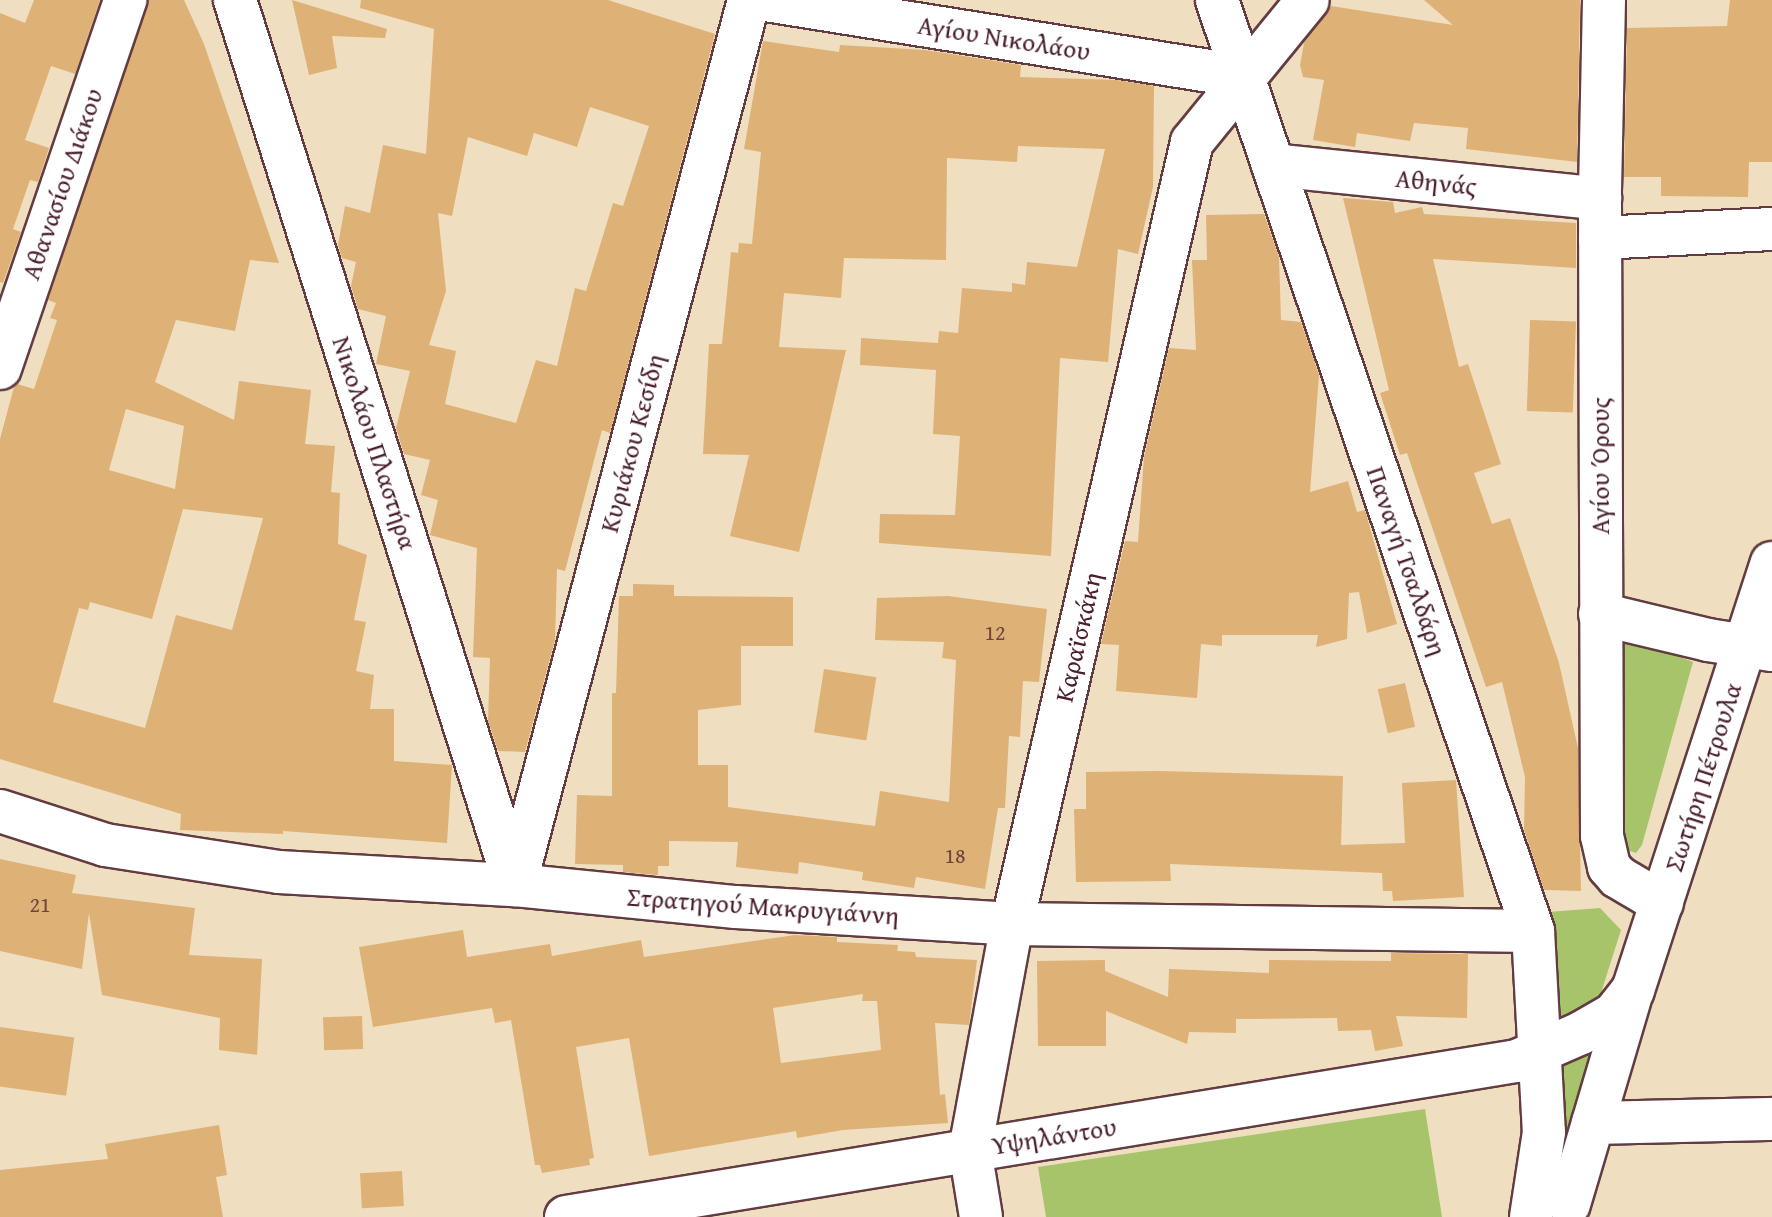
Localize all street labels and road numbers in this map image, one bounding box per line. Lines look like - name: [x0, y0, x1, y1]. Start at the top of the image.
- street label: Αγίου Νικολάου: [916, 9, 1092, 67]
- street label: Αθανασίου Διάκου: [15, 84, 109, 284]
- street label: Αθηνάς: [1394, 162, 1478, 202]
- street label: Νικολάου Πλαστήρα: [326, 332, 424, 554]
- street label: Κυριάκου Κεσίδη: [593, 350, 671, 536]
- street label: Αγίου Όρους: [1584, 397, 1616, 535]
- street label: Παναγή Τσαλδάρη: [1360, 462, 1454, 660]
- street label: Καραϊσκάκη: [1048, 569, 1108, 705]
- street label: Σωτήρη Πέτρουλα: [1658, 679, 1748, 875]
- street label: Στρατηγού Μακρυγιάννη: [626, 881, 900, 931]
- street label: Υψηλάντου: [989, 1111, 1119, 1161]

